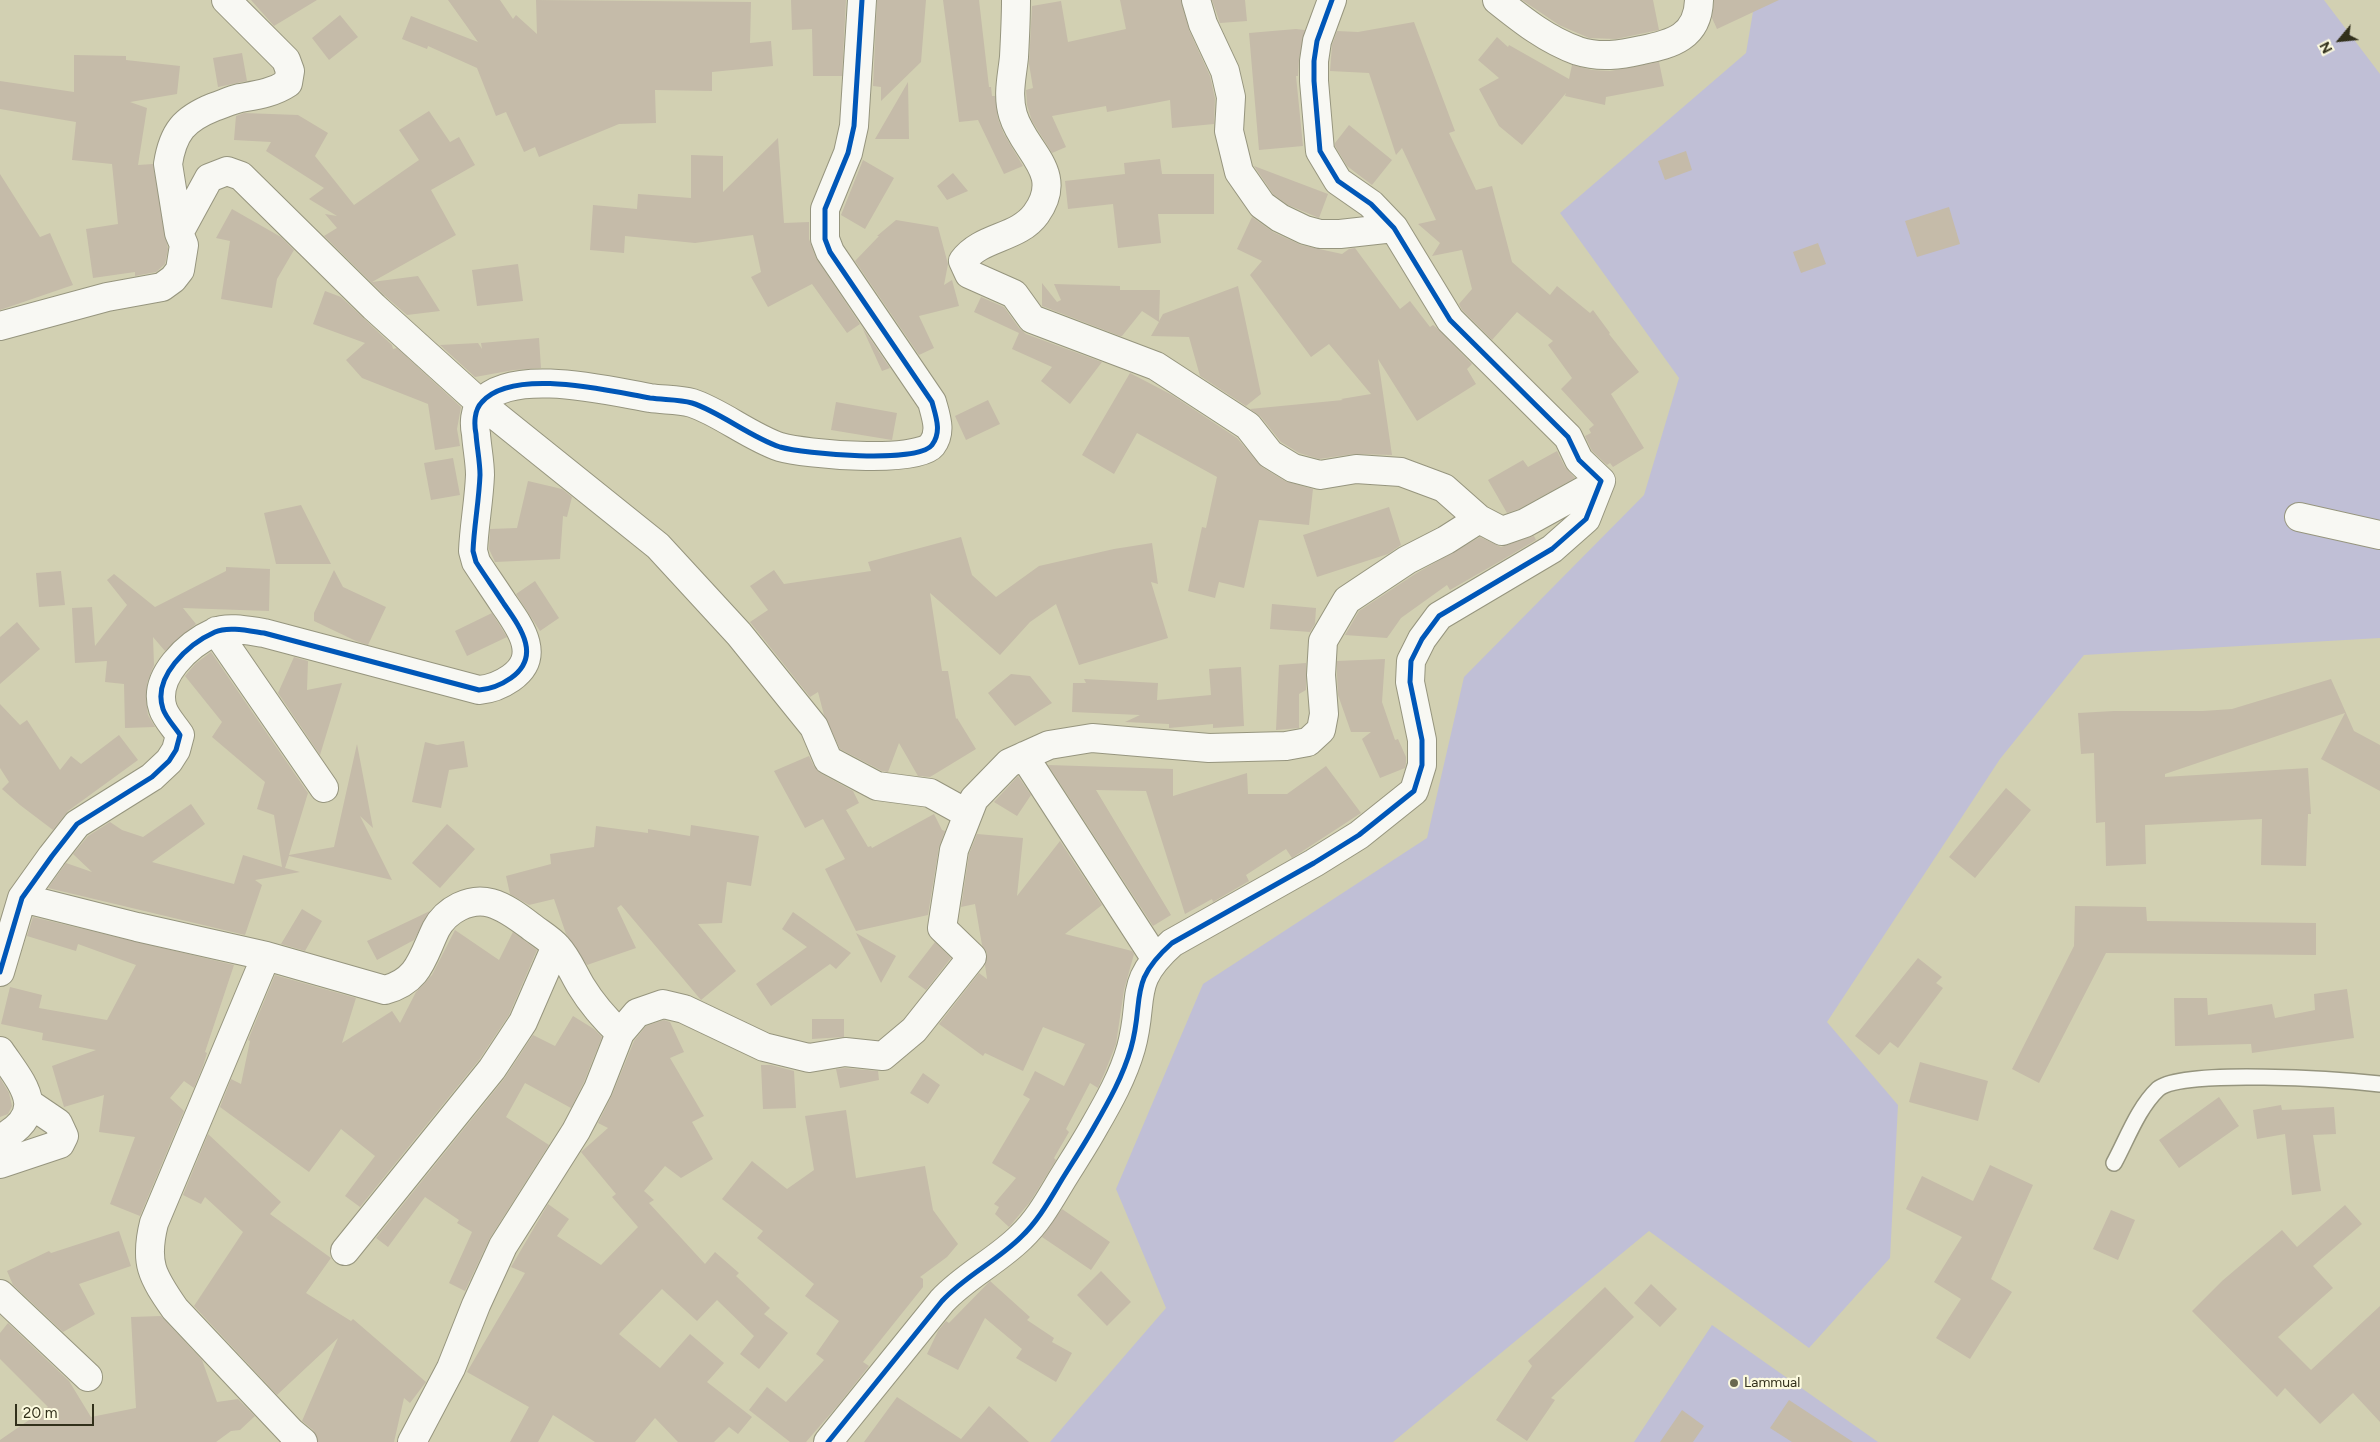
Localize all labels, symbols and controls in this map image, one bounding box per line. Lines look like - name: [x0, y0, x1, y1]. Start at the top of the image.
- north arrow: [2315, 15, 2365, 65]
- text: N: [2316, 39, 2336, 56]
- place label: Lammual: [1744, 1375, 1800, 1391]
- marker: Lammual: [1728, 1377, 1740, 1389]
- scale bar: [18, 1394, 96, 1426]
- text: 20 m: [23, 1404, 57, 1422]

